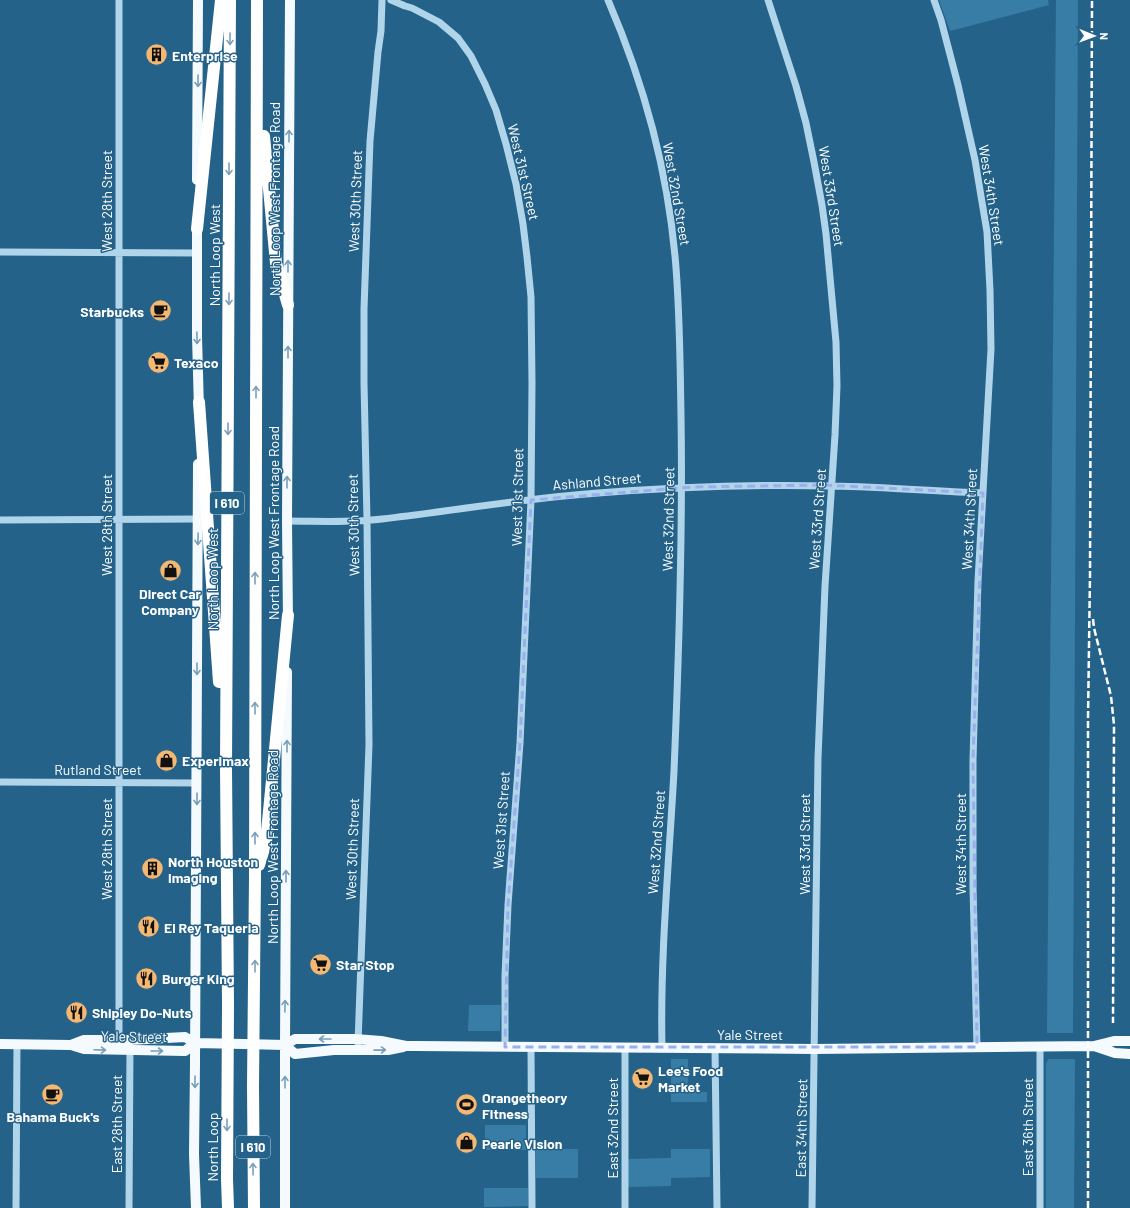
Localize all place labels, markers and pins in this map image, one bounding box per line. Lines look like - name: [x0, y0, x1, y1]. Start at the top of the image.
- building icon: Enterprise: [144, 42, 170, 68]
- place label: Enterprise: [172, 47, 238, 64]
- cafe icon: Starbucks: [147, 298, 173, 324]
- place label: Starbucks: [80, 303, 144, 320]
- supermarket icon: Texaco: [146, 349, 172, 375]
- place label: Texaco: [174, 354, 219, 371]
- shop icon: Direct Car Company: [157, 558, 183, 584]
- place label: Direct Car Company: [139, 585, 202, 618]
- shop icon: Experimax: [154, 747, 180, 773]
- place label: Experimax: [182, 752, 249, 769]
- place label: North Houston Imaging: [168, 853, 258, 886]
- building icon: North Houston Imaging: [139, 856, 165, 882]
- restaurant icon: El Rey Taqueria: [136, 914, 162, 940]
- place label: El Rey Taqueria: [164, 919, 259, 936]
- supermarket icon: Star Stop: [308, 951, 334, 977]
- place label: Star Stop: [336, 956, 395, 973]
- restaurant icon: Burger King: [133, 965, 159, 991]
- place label: Burger King: [162, 970, 235, 987]
- restaurant icon: Shipley Do-Nuts: [63, 999, 89, 1025]
- place label: Shipley Do-Nuts: [92, 1004, 192, 1021]
- place label: Lee's Food Market: [658, 1062, 723, 1095]
- supermarket icon: Lee's Food Market: [630, 1065, 656, 1091]
- cafe icon: Bahama Buck's: [40, 1081, 66, 1107]
- place label: Orangetheory Fitness: [482, 1089, 567, 1122]
- sports icon: Orangetheory Fitness: [454, 1092, 480, 1118]
- place label: Bahama Buck's: [6, 1108, 100, 1125]
- shop icon: Pearle Vision: [454, 1130, 480, 1156]
- place label: Pearle Vision: [482, 1135, 562, 1152]

